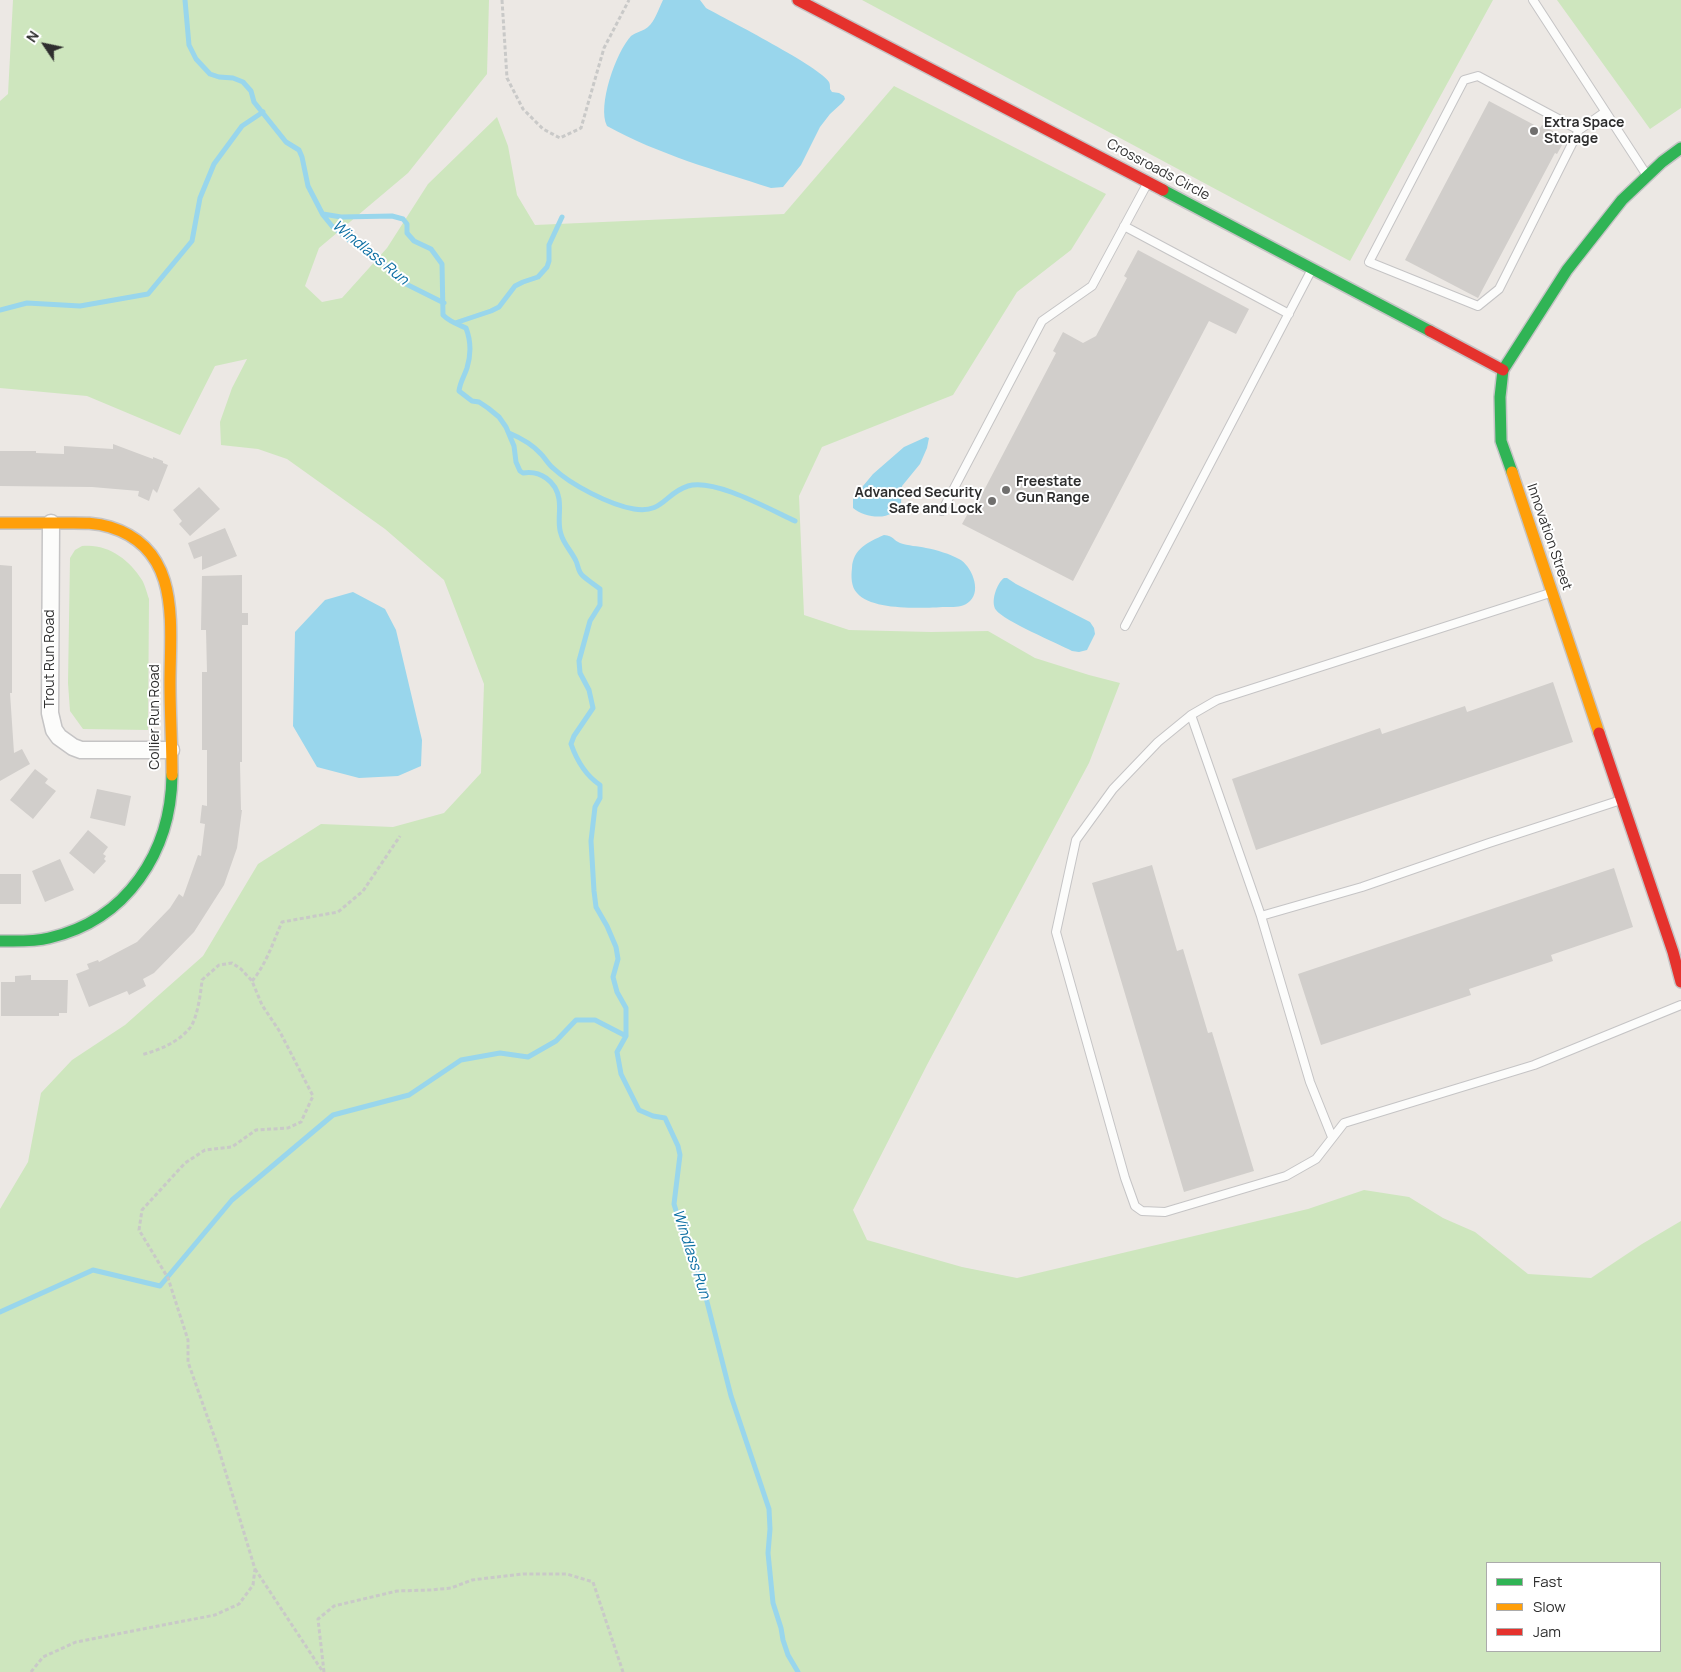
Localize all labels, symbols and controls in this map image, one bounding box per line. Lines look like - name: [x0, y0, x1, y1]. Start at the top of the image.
- north arrow: [20, 20, 70, 70]
- text: N: [21, 27, 43, 46]
- place label: Extra Space Storage: [1544, 115, 1624, 148]
- marker: Extra Space Storage: [1528, 125, 1540, 137]
- street label: Crossroads Circle: [1104, 136, 1212, 204]
- water label: Windlass Run: [328, 217, 412, 289]
- place label: Freestate Gun Range: [1016, 474, 1090, 507]
- street label: Innovation Street: [1523, 481, 1575, 593]
- marker: Freestate Gun Range: [1000, 484, 1012, 496]
- place label: Advanced Security Safe and Lock: [855, 485, 982, 518]
- marker: Advanced Security Safe and Lock: [986, 495, 998, 507]
- street label: Trout Run Road: [42, 609, 58, 709]
- street label: Collier Run Road: [147, 664, 163, 770]
- water label: Windlass Run: [668, 1207, 714, 1301]
- legend: [1486, 1562, 1661, 1652]
- text: Fast: [1533, 1571, 1562, 1592]
- text: Slow: [1533, 1596, 1566, 1617]
- text: Jam: [1533, 1621, 1561, 1642]

